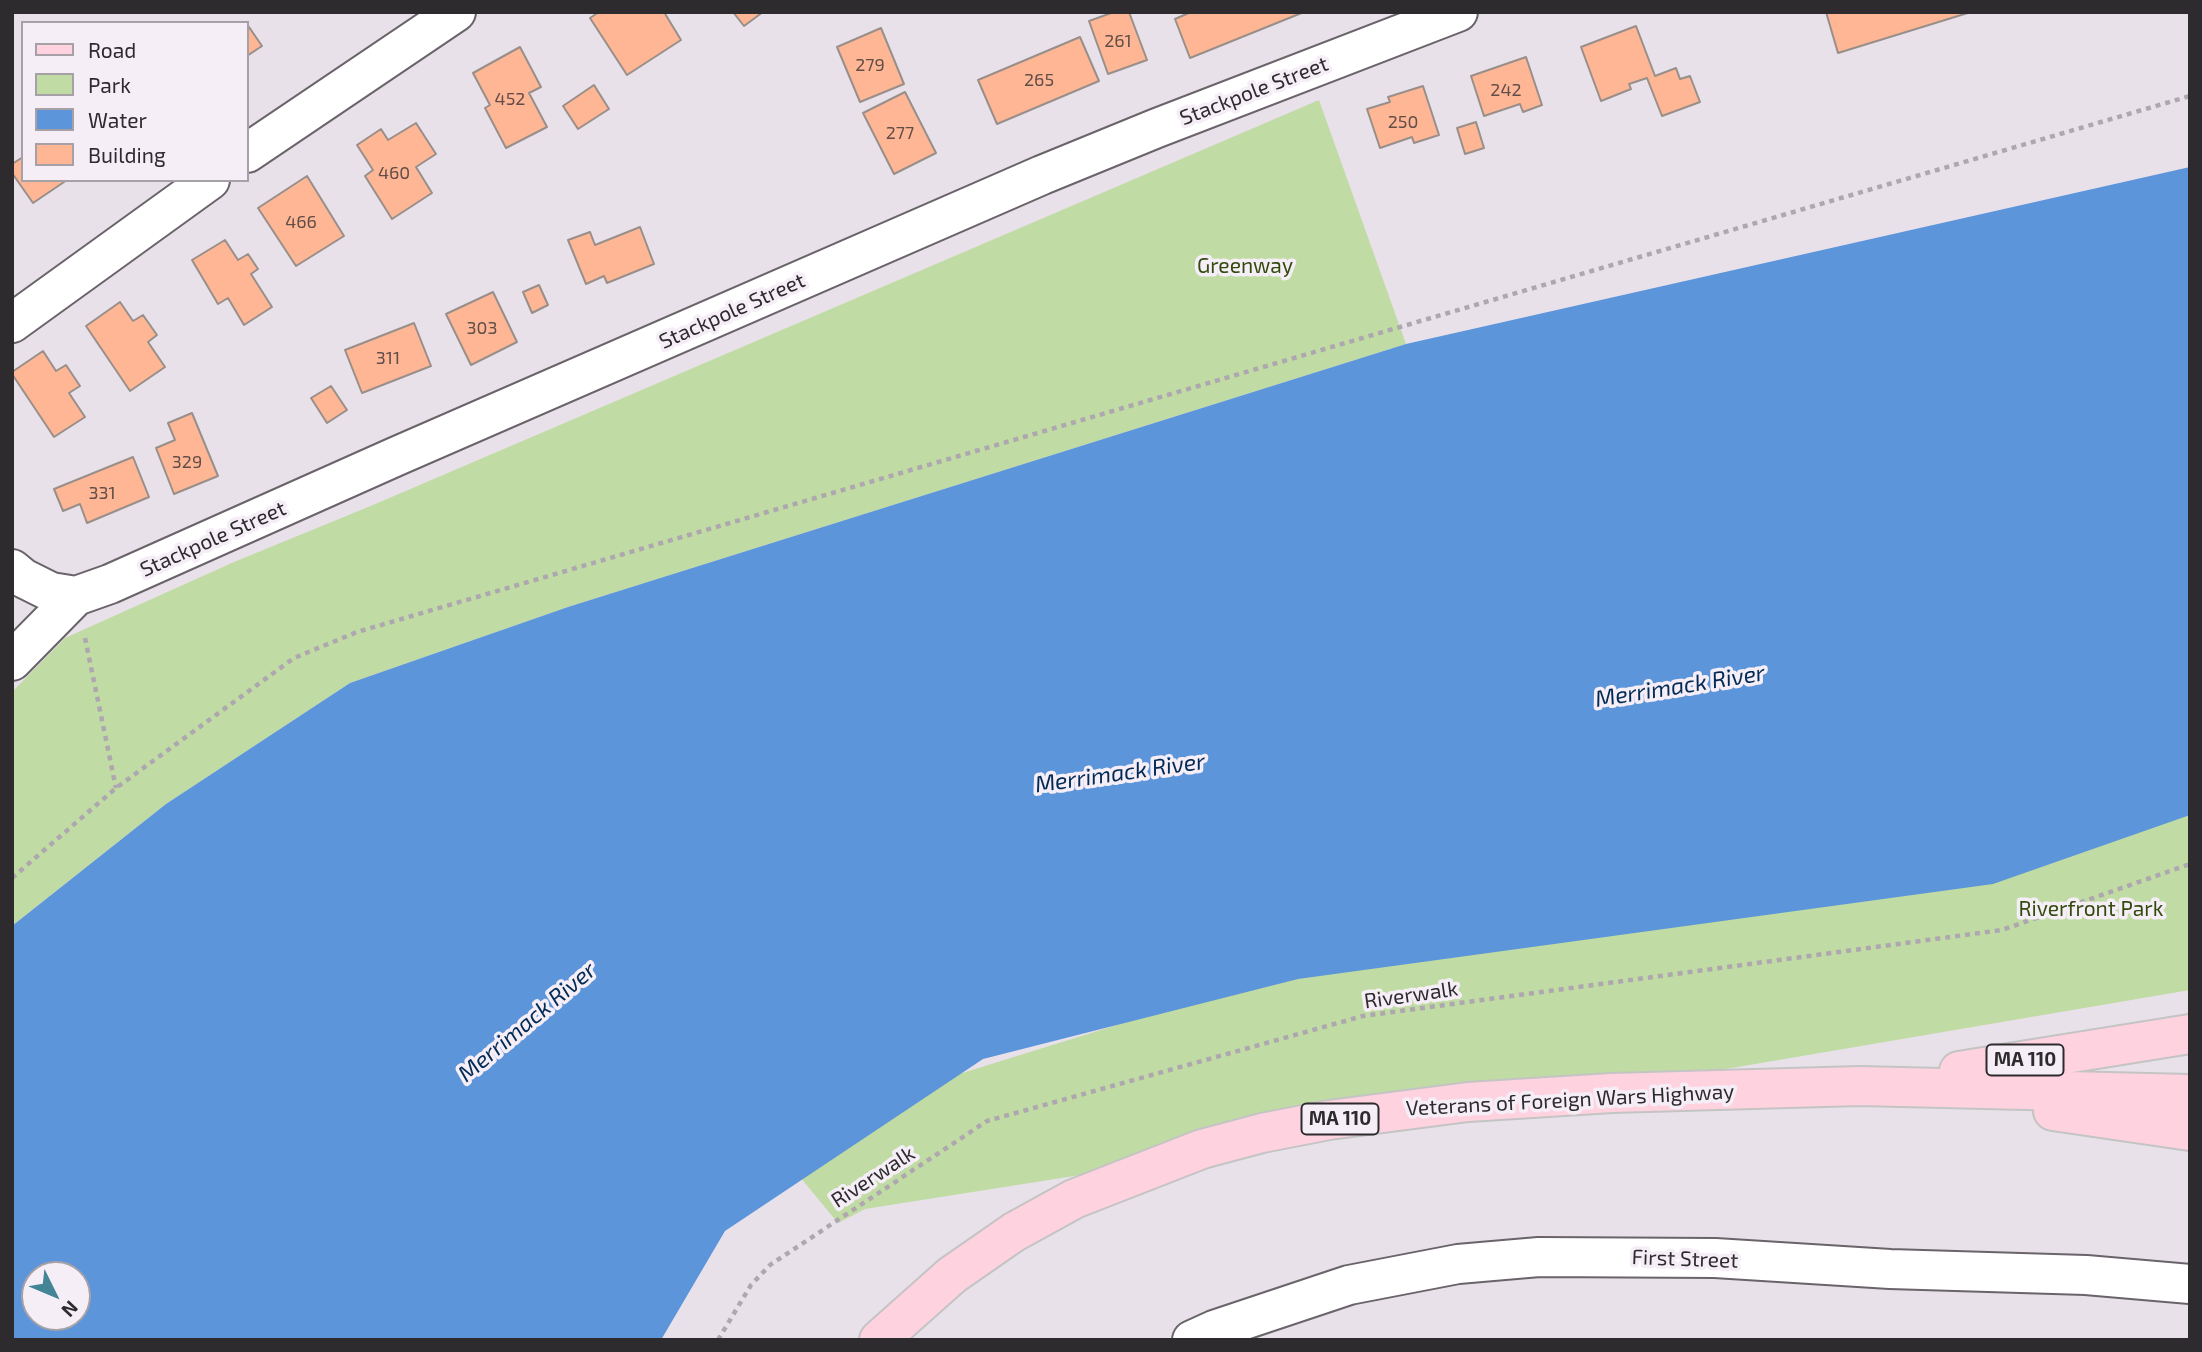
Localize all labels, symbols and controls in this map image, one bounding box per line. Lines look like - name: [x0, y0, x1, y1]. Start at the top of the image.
- legend: [21, 21, 248, 182]
- house number: 261: [1104, 30, 1132, 52]
- text: Road: [88, 37, 136, 62]
- street label: Stackpole Street: [1176, 51, 1332, 131]
- house number: 279: [855, 54, 885, 76]
- house number: 265: [1024, 69, 1054, 91]
- text: Park: [88, 72, 131, 97]
- house number: 242: [1490, 79, 1522, 101]
- house number: 452: [495, 88, 525, 110]
- text: Water: [88, 107, 147, 132]
- house number: 250: [1388, 111, 1418, 133]
- house number: 277: [886, 122, 914, 144]
- text: Building: [88, 142, 166, 167]
- house number: 460: [378, 162, 410, 184]
- house number: 466: [285, 211, 317, 233]
- park label: Greenway: [1197, 253, 1293, 279]
- street label: Stackpole Street: [655, 268, 809, 354]
- house number: 303: [467, 317, 497, 339]
- house number: 311: [376, 347, 400, 369]
- house number: 329: [172, 451, 202, 473]
- house number: 331: [88, 482, 116, 504]
- street label: Stackpole Street: [136, 496, 290, 582]
- water label: Merrimack River: [1593, 659, 1767, 713]
- water label: Merrimack River: [1033, 747, 1207, 799]
- park label: Riverfront Park: [2019, 896, 2163, 922]
- water label: Merrimack River: [452, 956, 602, 1088]
- street label: Riverwalk: [1362, 976, 1460, 1014]
- road number: MA 110: [1986, 1044, 2064, 1076]
- street label: Veterans of Foreign Wars Highway: [1405, 1079, 1735, 1121]
- road number: MA 110: [1302, 1104, 1378, 1134]
- street label: Riverwalk: [826, 1141, 920, 1213]
- street label: First Street: [1631, 1245, 1739, 1273]
- north arrow: [21, 1261, 91, 1331]
- text: N: [57, 1296, 83, 1322]

